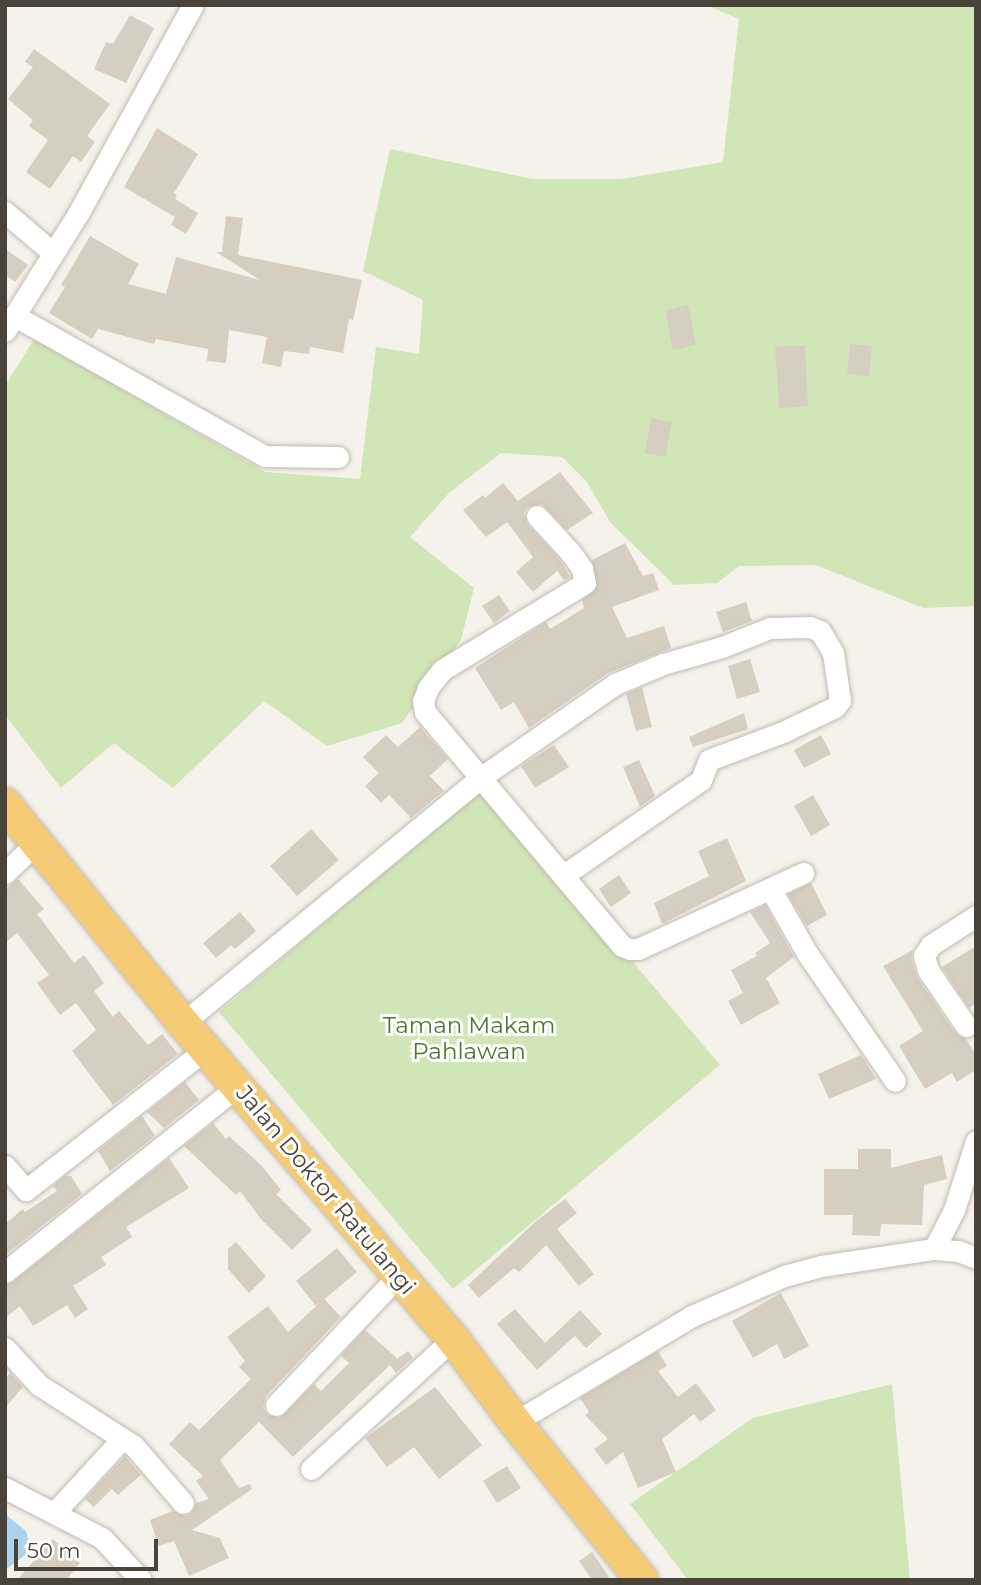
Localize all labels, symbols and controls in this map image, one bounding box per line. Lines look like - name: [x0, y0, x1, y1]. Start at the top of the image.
- park label: Taman Makam Pahlawan: [383, 1011, 555, 1065]
- street label: Jalan Doktor Ratulangi: [230, 1080, 422, 1300]
- scale bar: [18, 1526, 161, 1570]
- text: 50 m: [27, 1538, 81, 1563]

